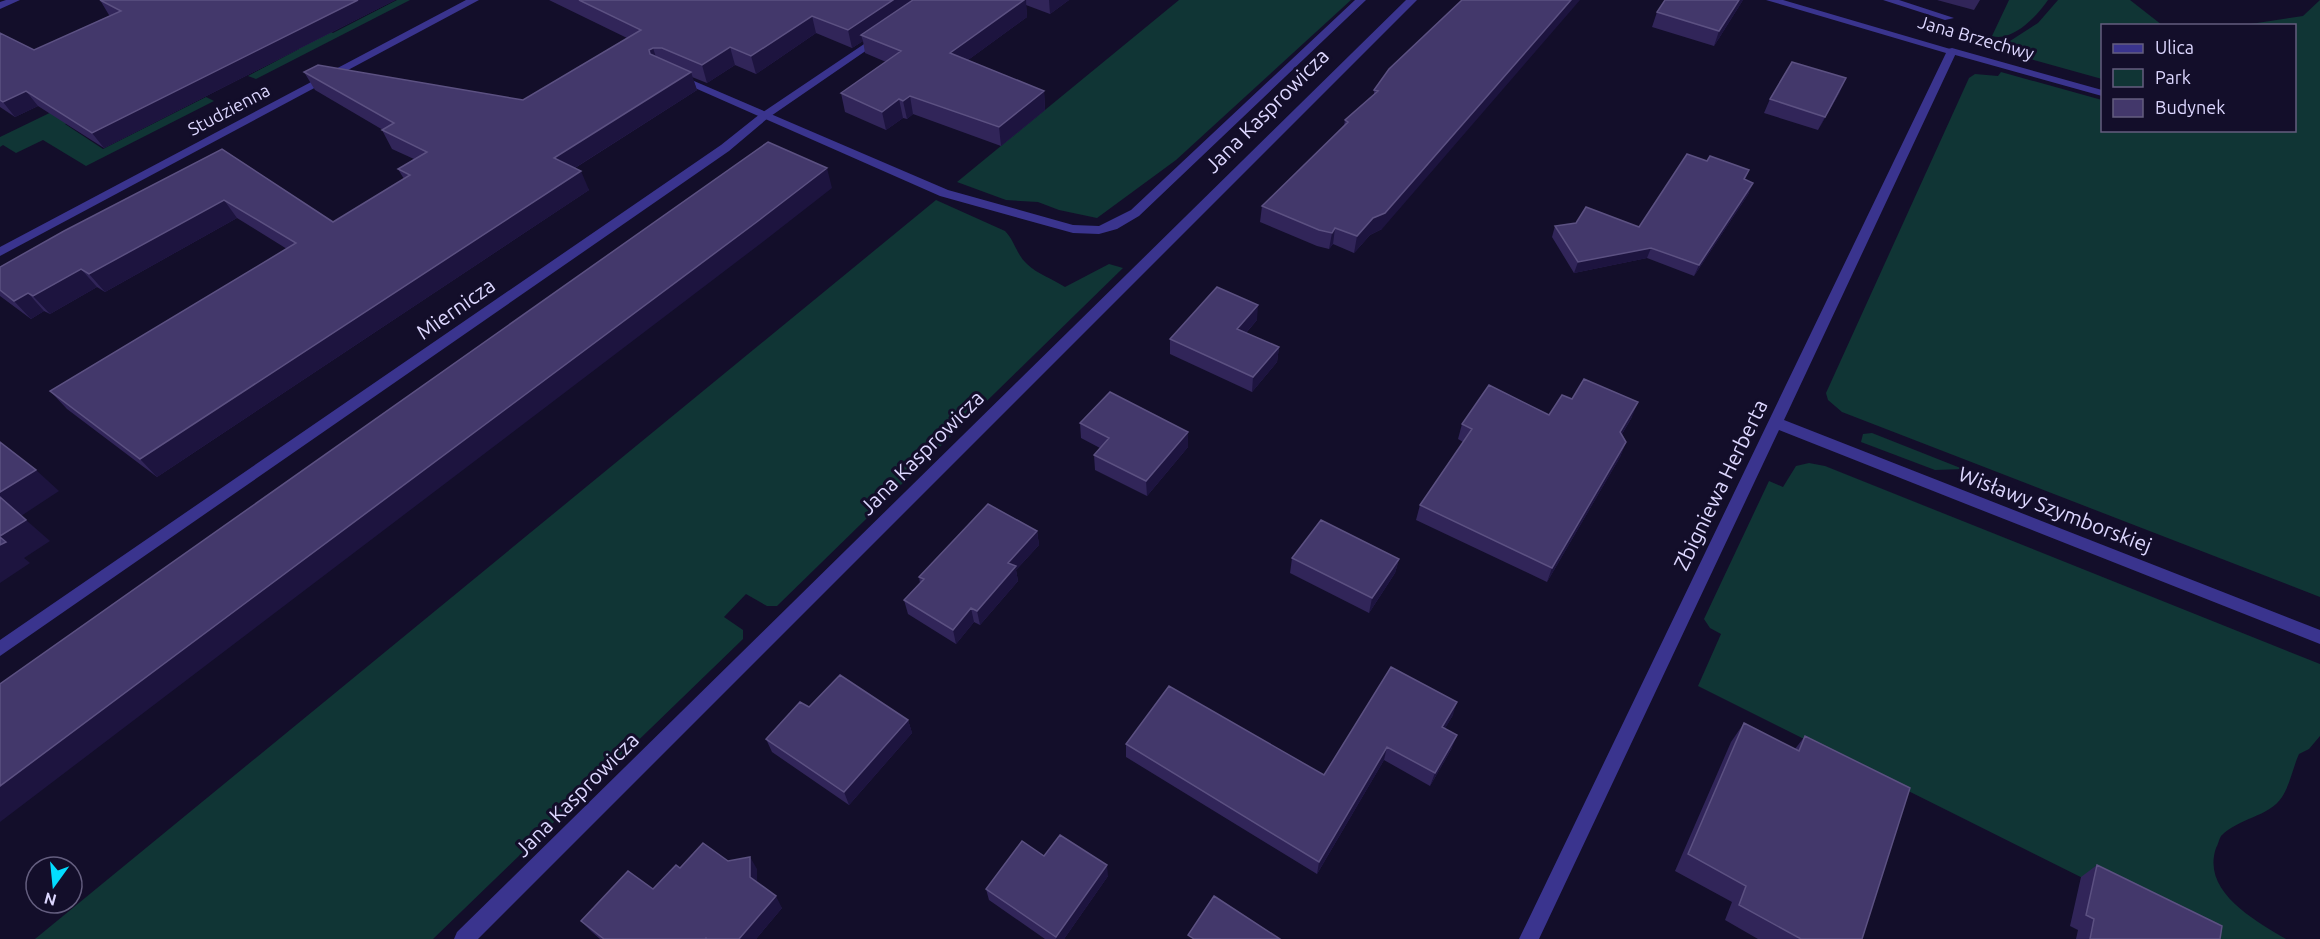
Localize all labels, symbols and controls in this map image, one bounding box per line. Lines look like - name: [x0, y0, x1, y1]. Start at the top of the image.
- street label: Jana Brzechwy: [1916, 11, 2037, 63]
- legend: [2101, 24, 2296, 132]
- text: Ulica: [2155, 37, 2194, 57]
- street label: Jana Kasprowicza: [1199, 43, 1333, 177]
- text: Park: [2155, 67, 2191, 87]
- street label: Studzienna: [184, 79, 273, 139]
- text: Budynek: [2155, 97, 2225, 117]
- street label: Miernicza: [412, 272, 499, 344]
- street label: Jana Kasprowicza: [854, 385, 988, 519]
- street label: Zbigniewa Herberta: [1668, 395, 1772, 574]
- street label: Wisławy Szymborskiej: [1955, 461, 2155, 557]
- street label: Jana Kasprowicza: [509, 727, 643, 861]
- north arrow: [24, 855, 84, 915]
- text: N: [42, 889, 58, 910]

